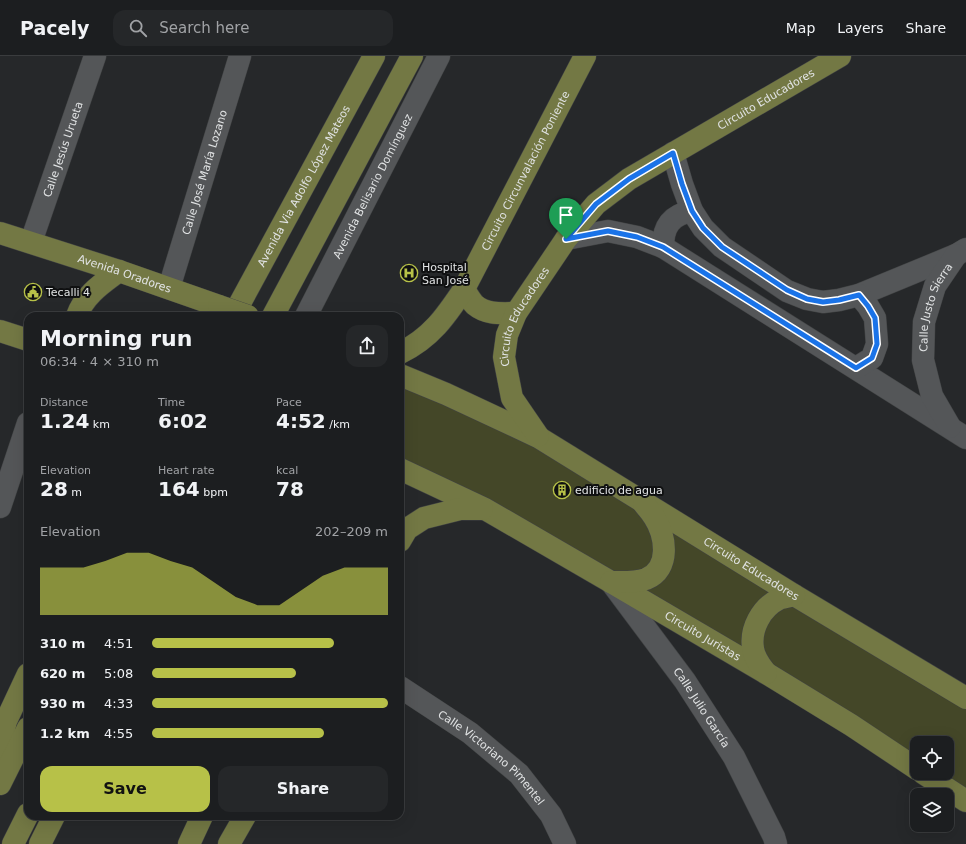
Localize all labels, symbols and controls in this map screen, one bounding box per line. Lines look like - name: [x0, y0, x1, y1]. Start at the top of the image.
- search box: [113, 10, 393, 46]
- text: Pacely: [20, 17, 89, 39]
- icon: search: [127, 17, 149, 39]
- text: Search here: [159, 19, 249, 37]
- text: Map: [786, 20, 815, 36]
- text: Layers: [837, 20, 884, 36]
- text: Share: [906, 20, 946, 36]
- street label: Circuito Educadores: [715, 66, 817, 133]
- street label: Circuito Circunvalación Poniente: [479, 89, 572, 253]
- street label: Calle Jesús Urueta: [40, 100, 85, 199]
- street label: Avenida Via Adolfo López Mateos: [254, 103, 353, 269]
- street label: Calle José María Lozano: [179, 108, 230, 236]
- street label: Avenida Belisario Domínguez: [330, 111, 415, 261]
- pin: [549, 198, 583, 239]
- icon: arrive: [555, 204, 577, 226]
- street label: Avenida Oradores: [76, 252, 173, 295]
- place label: Hospital San José: [422, 261, 469, 287]
- street label: Calle Justo Sierra: [917, 261, 955, 352]
- hospital icon: Hospital San José: [399, 263, 419, 283]
- street label: Circuito Educadores: [497, 264, 552, 368]
- public building icon: Tecalli 4: [23, 282, 43, 302]
- place label: Tecalli 4: [45, 286, 90, 299]
- button: share: [346, 325, 388, 367]
- text: Morning run: [40, 326, 192, 351]
- text: 06:34 · 4 × 310 m: [40, 354, 159, 369]
- text: Distance: [40, 396, 88, 409]
- text: Time: [158, 396, 185, 409]
- text: Pace: [276, 396, 302, 409]
- text: 1.24: [40, 409, 89, 433]
- text: 6:02: [158, 409, 208, 433]
- text: 4:52: [276, 409, 326, 433]
- text: km: [89, 418, 110, 431]
- text: /km: [326, 418, 350, 431]
- text: Elevation: [40, 464, 91, 477]
- text: Heart rate: [158, 464, 214, 477]
- text: kcal: [276, 464, 298, 477]
- text: 28: [40, 477, 68, 501]
- text: 164: [158, 477, 200, 501]
- text: 78: [276, 477, 304, 501]
- building icon: edificio de agua: [552, 480, 572, 500]
- place label: edificio de agua: [575, 484, 663, 497]
- text: m: [68, 486, 82, 499]
- text: bpm: [200, 486, 228, 499]
- text: Elevation: [40, 524, 100, 539]
- text: 202–209 m: [315, 524, 388, 539]
- street label: Circuito Educadores: [701, 534, 802, 603]
- street label: Circuito Juristas: [662, 608, 743, 663]
- text: 310 m: [40, 636, 85, 651]
- text: 4:51: [104, 636, 133, 651]
- street label: Calle Julio García: [671, 665, 733, 750]
- text: 620 m: [40, 666, 85, 681]
- text: 5:08: [104, 666, 133, 681]
- text: 930 m: [40, 696, 85, 711]
- text: 4:33: [104, 696, 133, 711]
- street label: Calle Victoriano Pimentel: [436, 707, 547, 807]
- text: 1.2 km: [40, 726, 90, 741]
- text: 4:55: [104, 726, 133, 741]
- map controls: [910, 736, 954, 832]
- button: locate: [910, 736, 954, 780]
- button: Save: [40, 766, 210, 812]
- button: Share: [218, 766, 388, 812]
- button: layers: [910, 788, 954, 832]

